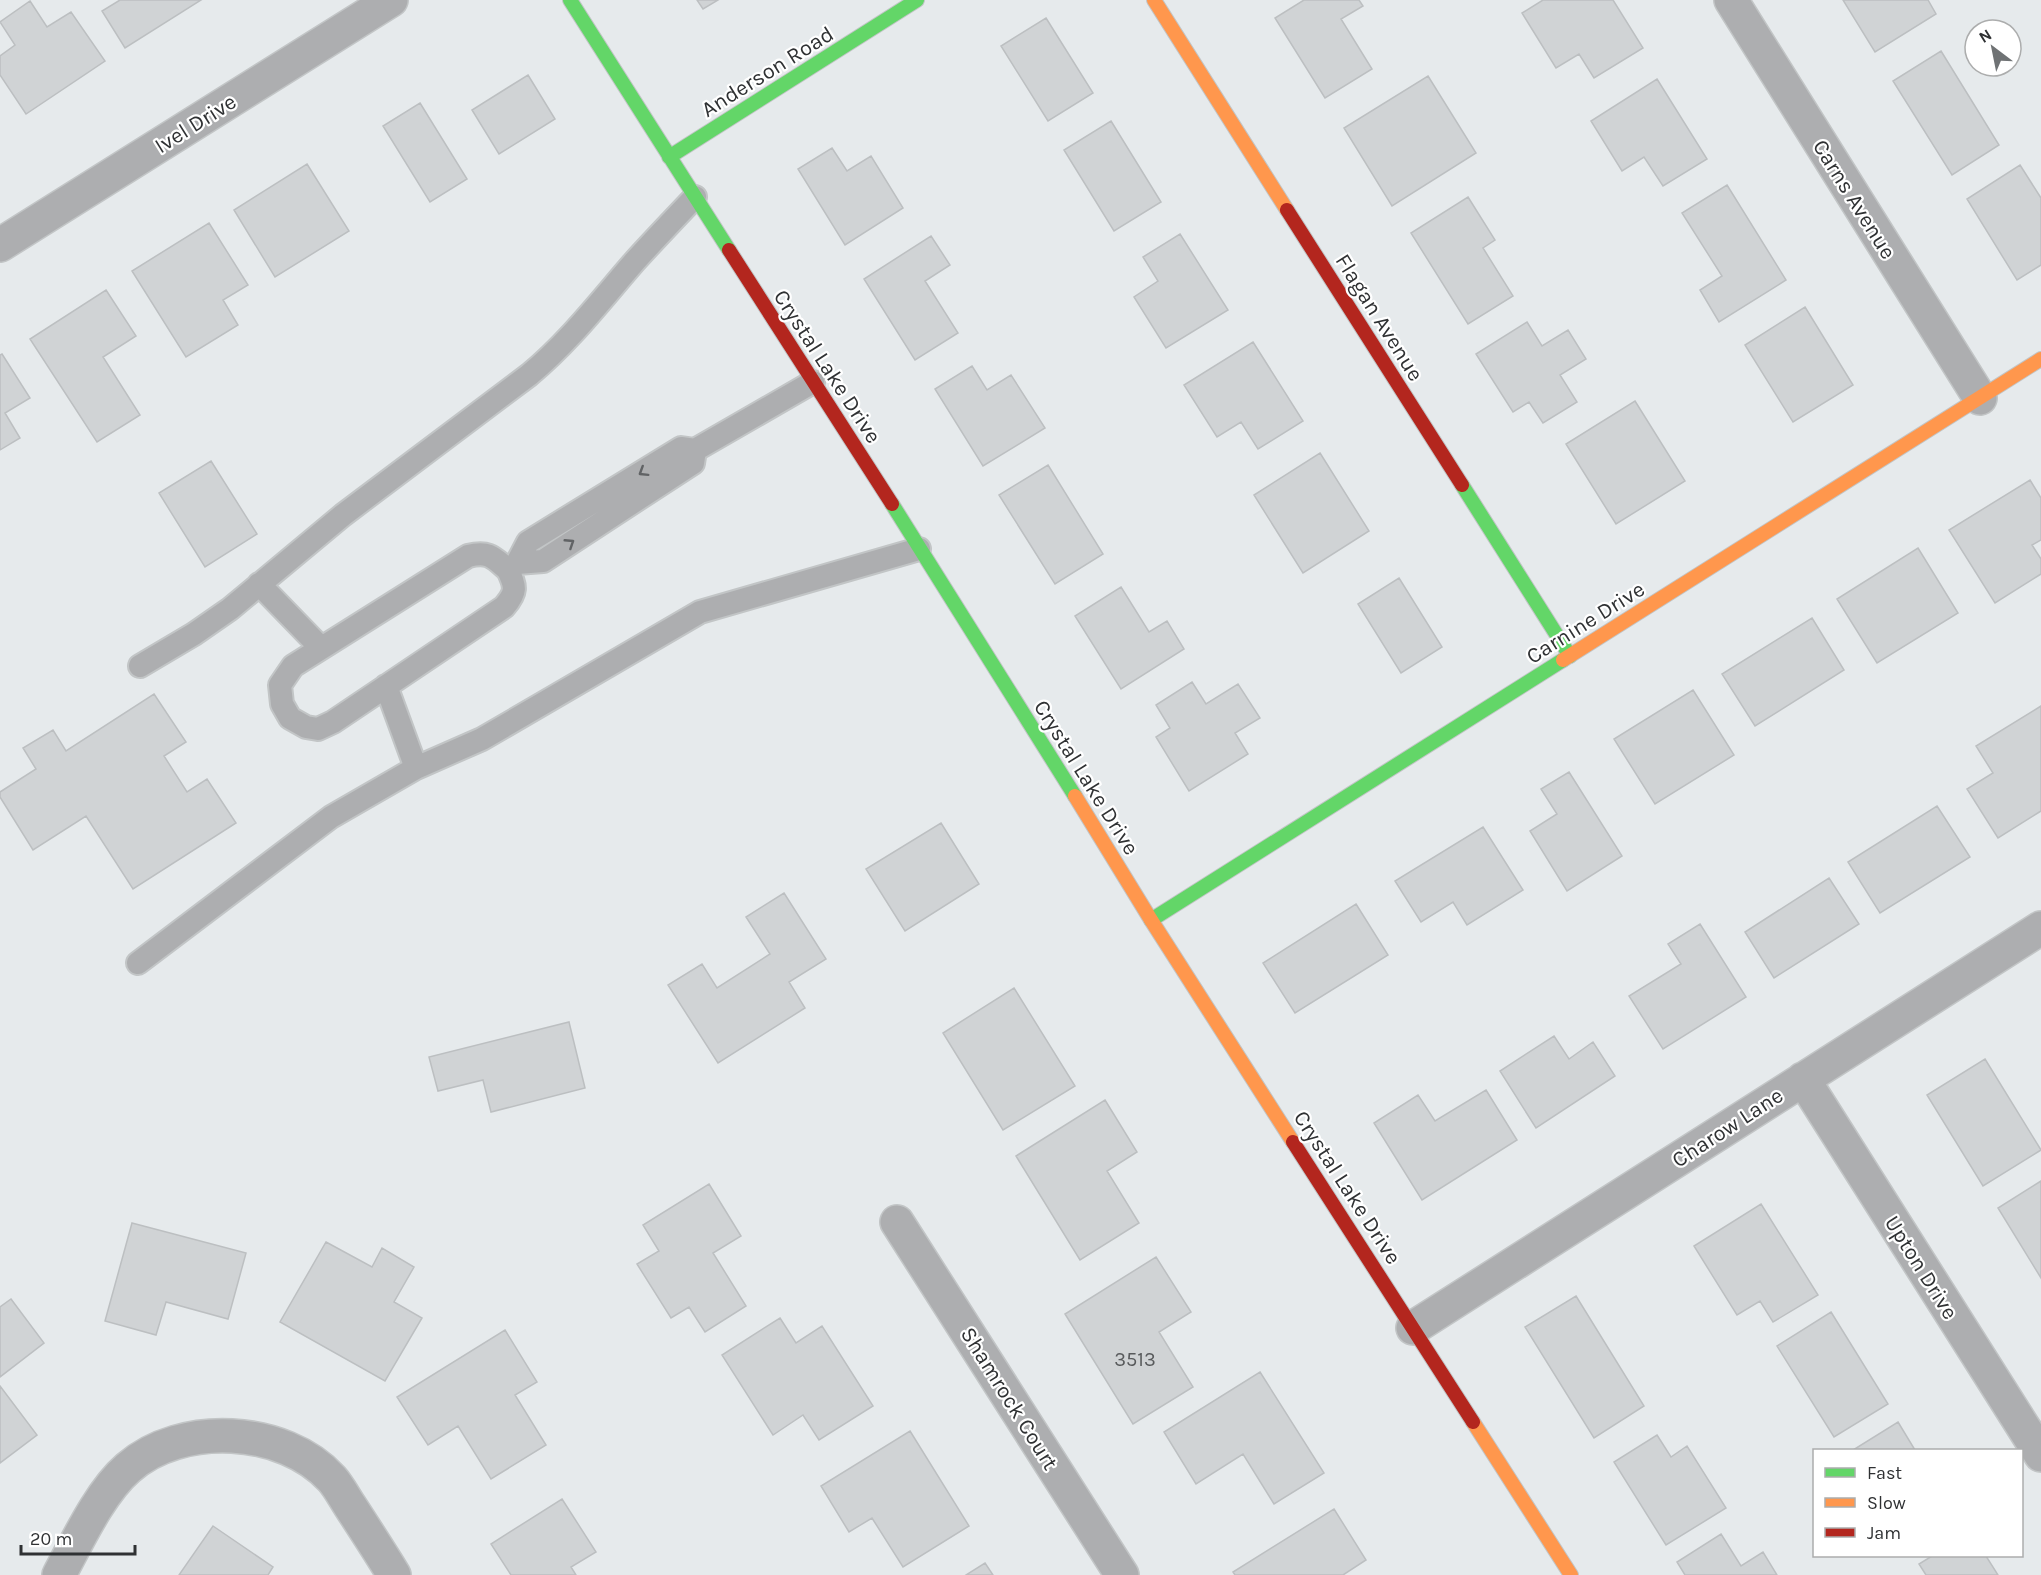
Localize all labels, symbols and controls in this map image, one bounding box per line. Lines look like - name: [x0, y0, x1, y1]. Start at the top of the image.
- north arrow: [1963, 18, 2023, 78]
- street label: Anderson Road: [697, 21, 838, 123]
- text: N: [1975, 25, 1995, 47]
- street label: Ivel Drive: [150, 89, 241, 159]
- street label: Carns Avenue: [1807, 135, 1901, 264]
- street label: Flagan Avenue: [1330, 249, 1429, 386]
- street label: Crystal Lake Drive: [768, 285, 886, 448]
- one-way arrow: [639, 464, 649, 476]
- one-way arrow: [563, 539, 574, 550]
- street label: Carnine Drive: [1522, 576, 1649, 670]
- street label: Crystal Lake Drive: [1028, 695, 1144, 860]
- street label: Charow Lane: [1667, 1082, 1788, 1173]
- street label: Crystal Lake Drive: [1288, 1106, 1406, 1269]
- street label: Upton Drive: [1879, 1211, 1963, 1324]
- street label: Shamrock Court: [955, 1322, 1063, 1475]
- house number: 3513: [1114, 1348, 1156, 1371]
- legend: [1813, 1449, 2023, 1557]
- text: Fast: [1867, 1462, 1902, 1484]
- text: Slow: [1867, 1492, 1906, 1514]
- scale bar: [21, 1518, 135, 1556]
- text: Jam: [1867, 1522, 1901, 1544]
- text: 20 m: [30, 1528, 72, 1550]

